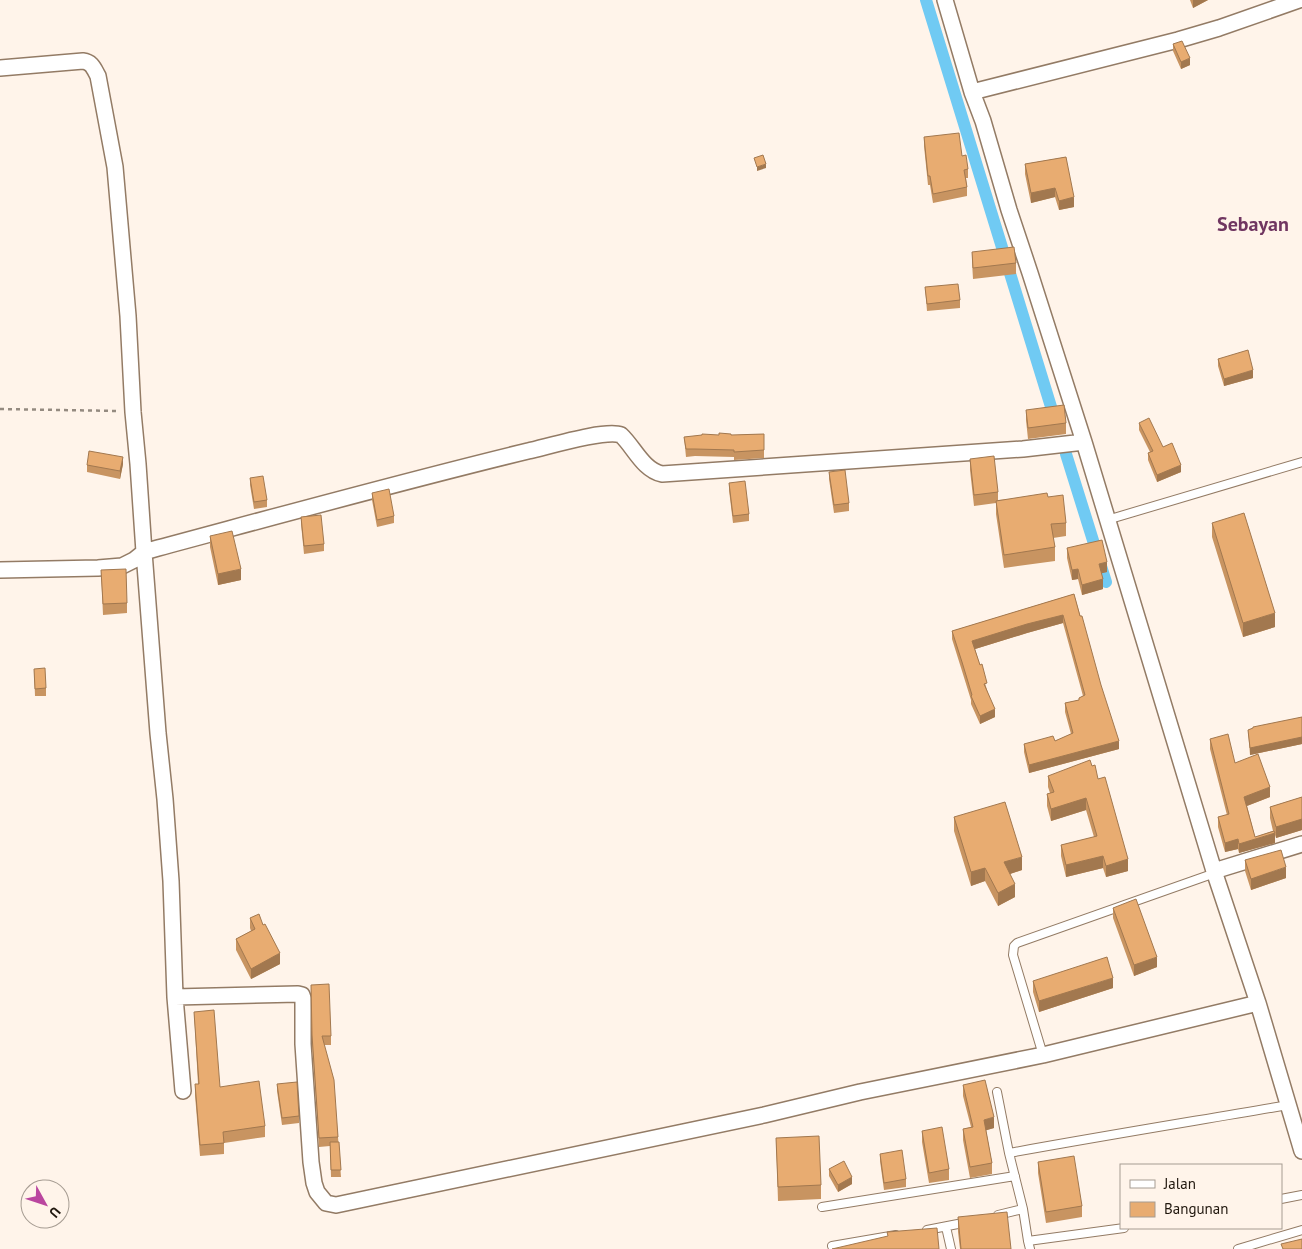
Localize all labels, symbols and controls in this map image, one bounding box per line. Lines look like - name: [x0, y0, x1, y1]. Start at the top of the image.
- district label: Sebayan: [1217, 211, 1289, 237]
- legend: [1120, 1164, 1282, 1229]
- text: Jalan: [1163, 1174, 1196, 1193]
- north arrow: [20, 1179, 70, 1229]
- text: Bangunan: [1164, 1199, 1228, 1218]
- text: U: [45, 1203, 65, 1222]

